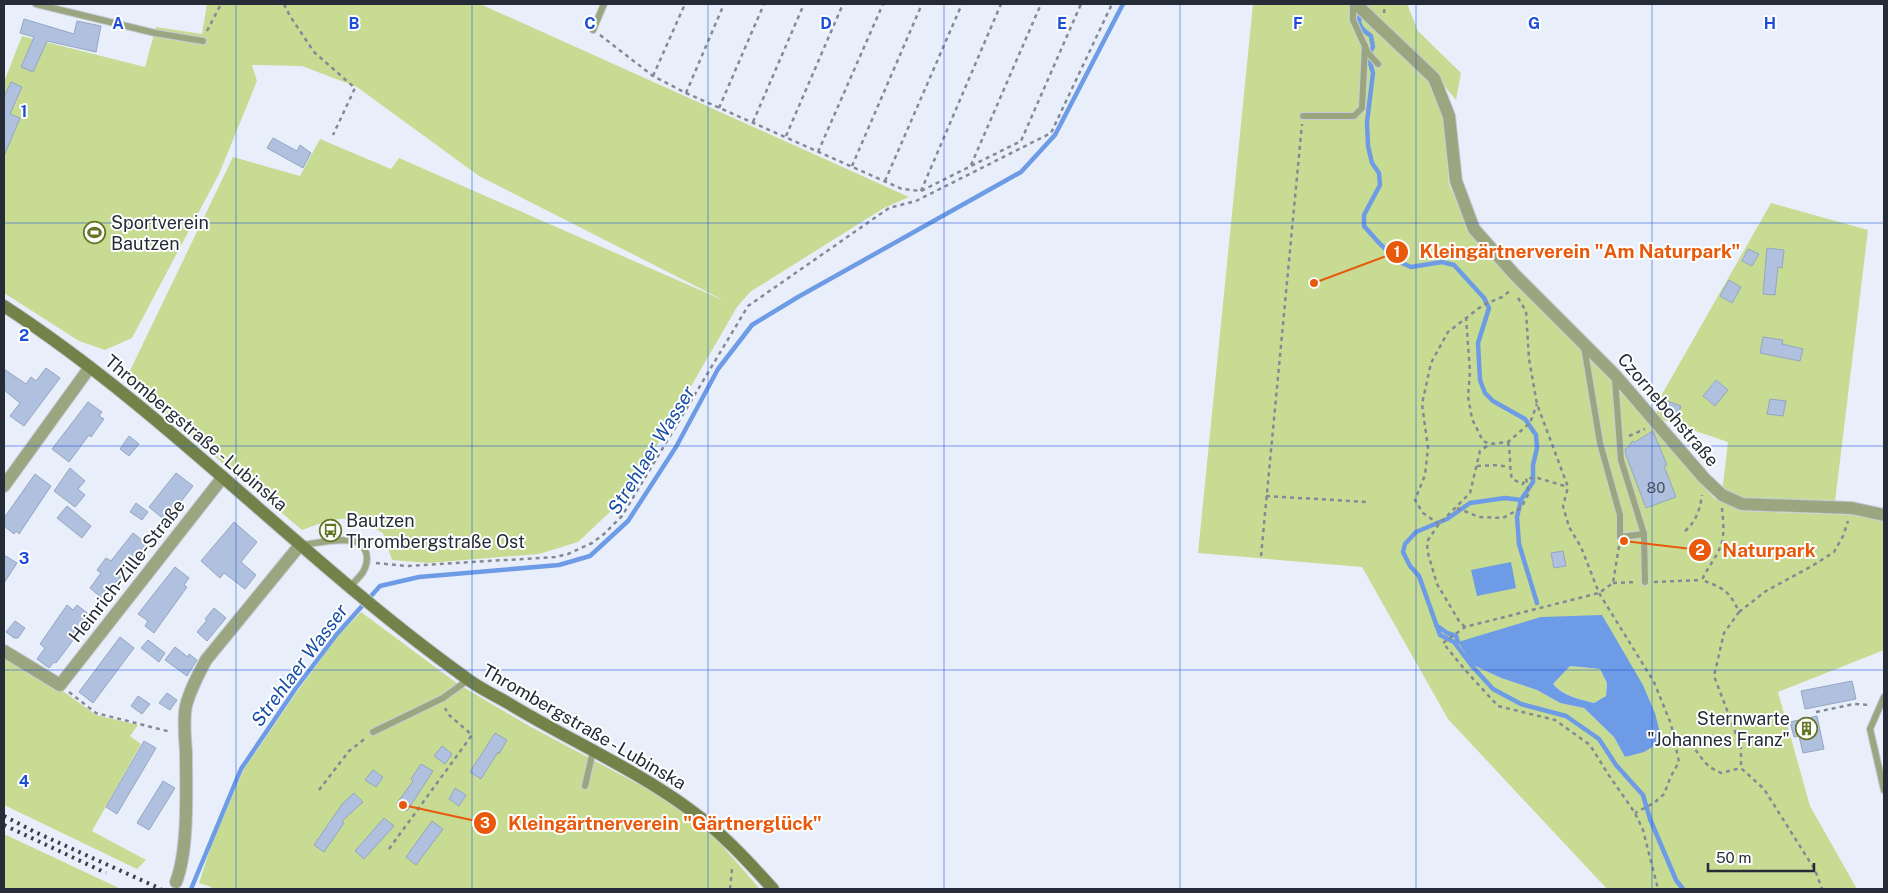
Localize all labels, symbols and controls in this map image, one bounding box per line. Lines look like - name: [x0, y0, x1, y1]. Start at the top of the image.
- text: A: [112, 14, 124, 33]
- text: B: [349, 14, 360, 33]
- text: C: [584, 14, 596, 33]
- text: D: [820, 14, 832, 33]
- text: E: [1057, 14, 1067, 33]
- text: F: [1293, 14, 1303, 33]
- text: G: [1528, 14, 1540, 33]
- text: H: [1764, 14, 1776, 33]
- text: 1: [21, 102, 27, 121]
- place label: Sportverein Bautzen: [111, 212, 209, 254]
- sports icon: Sportverein Bautzen: [83, 221, 107, 245]
- callout: Kleingärtnerverein "Am Naturpark": [1385, 235, 1751, 269]
- text: Kleingärtnerverein "Am Naturpark": [1420, 240, 1740, 262]
- text: 1: [1394, 243, 1400, 260]
- text: 2: [19, 326, 29, 345]
- street label: Czornebohstraße: [1613, 349, 1723, 471]
- street label: Thrombergstraße - Lubinska: [101, 350, 292, 515]
- water label: Strehlaer Wasser: [603, 381, 700, 518]
- house number: 80: [1647, 479, 1665, 496]
- street label: Heinrich-Zille-Straße: [64, 495, 189, 646]
- place label: Bautzen Thrombergstraße Ost: [346, 510, 525, 552]
- bus stop icon: Bautzen Thrombergstraße Ost: [318, 519, 342, 543]
- callout: Naturpark: [1688, 533, 1826, 567]
- text: Naturpark: [1722, 539, 1816, 561]
- text: 2: [1695, 541, 1705, 558]
- text: 3: [19, 549, 29, 568]
- water label: Strehlaer Wasser: [246, 599, 352, 730]
- street label: Thrombergstraße - Lubinska: [479, 660, 690, 794]
- place label: Sternwarte "Johannes Franz": [1647, 708, 1790, 750]
- building icon: Sternwarte "Johannes Franz": [1794, 717, 1818, 741]
- text: 4: [19, 772, 30, 791]
- callout: Kleingärtnerverein "Gärtnerglück": [473, 806, 832, 840]
- text: Kleingärtnerverein "Gärtnerglück": [508, 812, 822, 834]
- text: 3: [480, 814, 490, 831]
- scale bar: [1708, 840, 1814, 872]
- text: 50 m: [1716, 849, 1751, 866]

